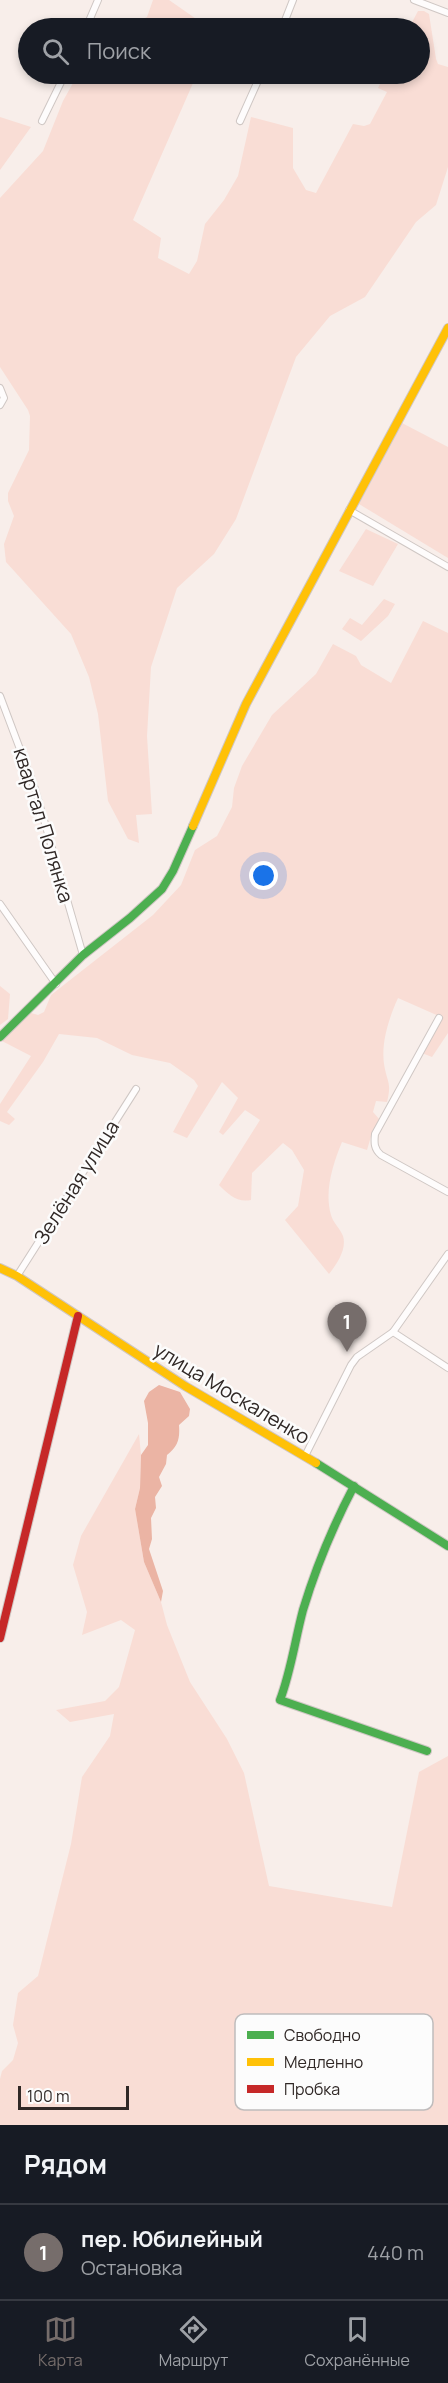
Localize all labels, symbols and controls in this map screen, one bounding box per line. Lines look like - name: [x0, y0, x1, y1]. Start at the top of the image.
- search box: [18, 18, 430, 84]
- icon: search: [39, 35, 72, 68]
- text: Поиск: [87, 36, 151, 66]
- street label: квартал Полянка: [8, 744, 80, 906]
- your location: [249, 861, 278, 890]
- street label: Зелёная улица: [27, 1115, 125, 1249]
- pin: 1: [328, 1302, 366, 1352]
- street label: улица Москаленко: [149, 1336, 315, 1450]
- legend: [235, 2014, 433, 2110]
- text: Свободно: [284, 2024, 361, 2046]
- text: Медленно: [284, 2051, 363, 2073]
- text: Пробка: [284, 2078, 340, 2100]
- scale bar: [18, 2083, 129, 2110]
- text: 100 m: [27, 2085, 70, 2107]
- text: Рядом: [24, 2146, 107, 2182]
- text: пер. Юбилейный: [81, 2224, 263, 2254]
- text: 1: [39, 2239, 48, 2266]
- text: 440 m: [367, 2239, 424, 2266]
- text: Остановка: [81, 2254, 183, 2281]
- tab: Карта: [38, 2313, 83, 2371]
- tab: Маршрут: [159, 2313, 228, 2371]
- tab: Сохранённые: [305, 2313, 410, 2371]

